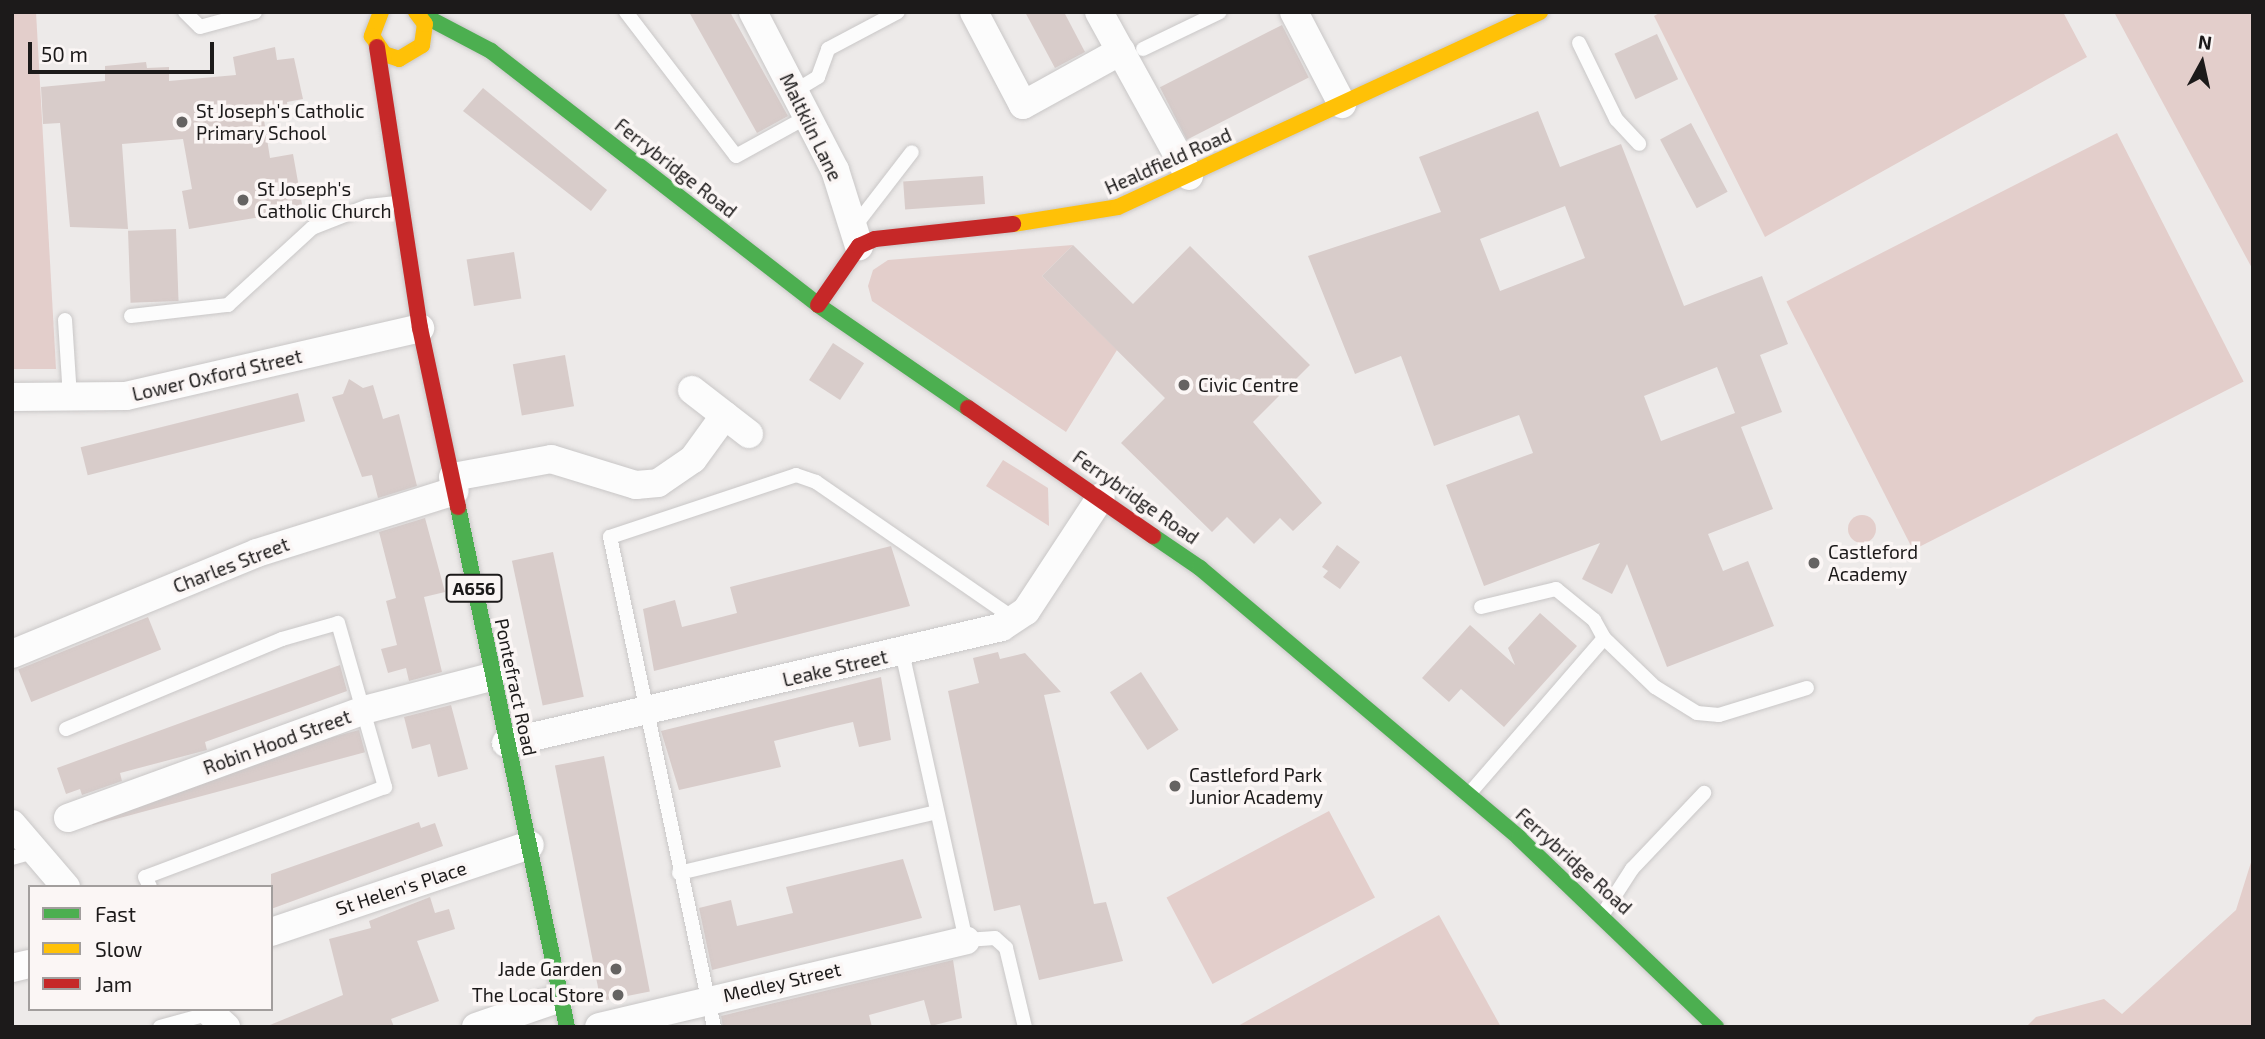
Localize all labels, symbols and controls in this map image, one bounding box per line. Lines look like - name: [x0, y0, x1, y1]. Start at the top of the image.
- scale bar: [32, 28, 217, 72]
- north arrow: [2167, 28, 2237, 98]
- text: N: [2197, 29, 2213, 54]
- text: 50 m: [41, 41, 88, 66]
- street label: Maltkiln Lane: [775, 70, 847, 184]
- place label: St Joseph's Catholic Primary School: [196, 100, 365, 144]
- street label: Ferrybridge Road: [611, 113, 741, 223]
- marker: St Joseph's Catholic Primary School: [174, 114, 190, 130]
- street label: Healdfield Road: [1101, 123, 1235, 199]
- place label: St Joseph's Catholic Church: [257, 178, 392, 222]
- marker: St Joseph's Catholic Church: [235, 192, 251, 208]
- street label: Lower Oxford Street: [130, 344, 304, 406]
- place label: Civic Centre: [1198, 374, 1299, 396]
- marker: Civic Centre: [1176, 377, 1192, 393]
- street label: Ferrybridge Road: [1069, 445, 1203, 549]
- street label: Charles Street: [170, 532, 292, 598]
- place label: Castleford Academy: [1828, 541, 1918, 585]
- marker: Castleford Academy: [1806, 555, 1822, 571]
- road number: A656: [444, 574, 504, 602]
- street label: Pontefract Road: [490, 616, 542, 758]
- street label: Leake Street: [780, 645, 890, 691]
- street label: Robin Hood Street: [200, 705, 354, 779]
- place label: Castleford Park Junior Academy: [1189, 764, 1324, 808]
- marker: Castleford Park Junior Academy: [1167, 778, 1183, 794]
- street label: Ferrybridge Road: [1511, 803, 1637, 919]
- street label: St Helen's Place: [333, 856, 469, 920]
- legend: [28, 885, 273, 1011]
- text: Fast: [95, 901, 136, 926]
- text: Slow: [95, 936, 142, 961]
- street label: Medley Street: [721, 957, 843, 1007]
- place label: Jade Garden: [498, 958, 602, 980]
- marker: Jade Garden: [608, 961, 624, 977]
- text: Jam: [95, 971, 132, 996]
- place label: The Local Store: [471, 984, 604, 1006]
- marker: The Local Store: [610, 987, 626, 1003]

